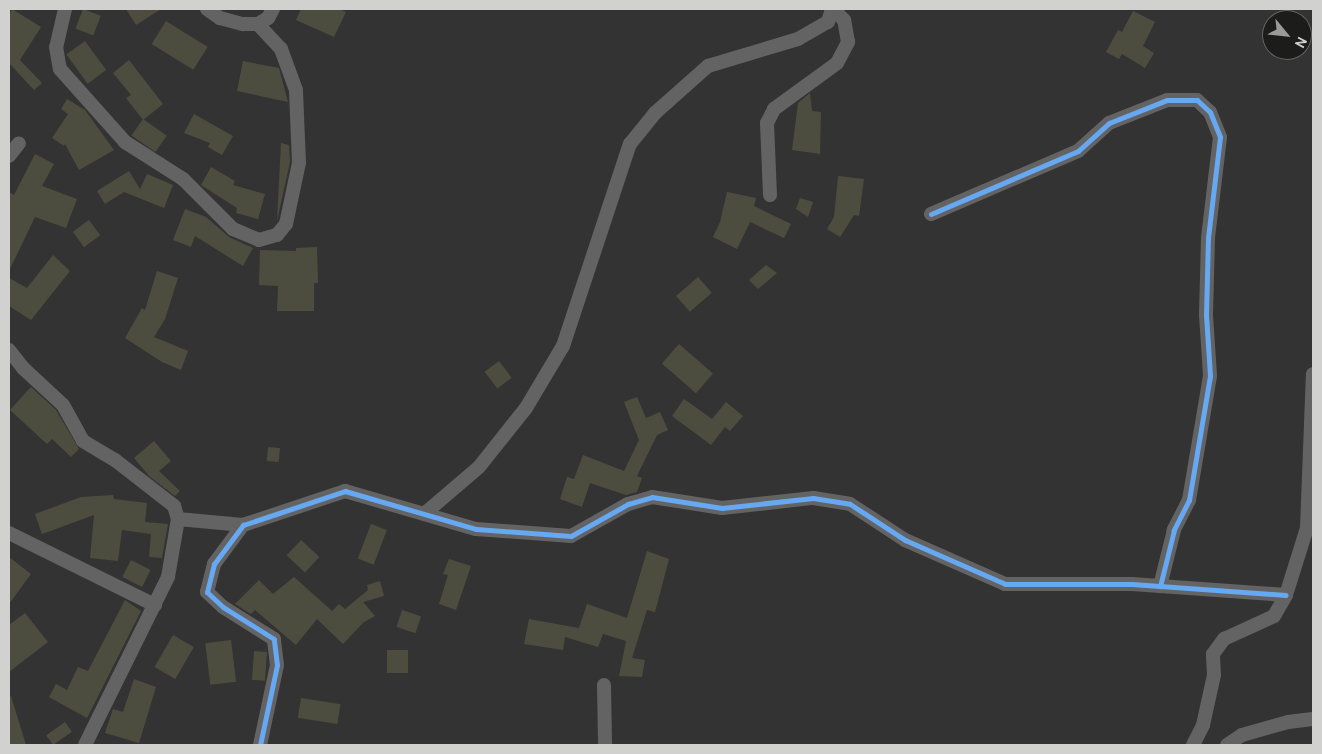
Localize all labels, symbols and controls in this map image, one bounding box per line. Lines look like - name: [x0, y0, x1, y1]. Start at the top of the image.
- north arrow: [1262, 10, 1312, 60]
- text: N: [1290, 33, 1310, 50]

